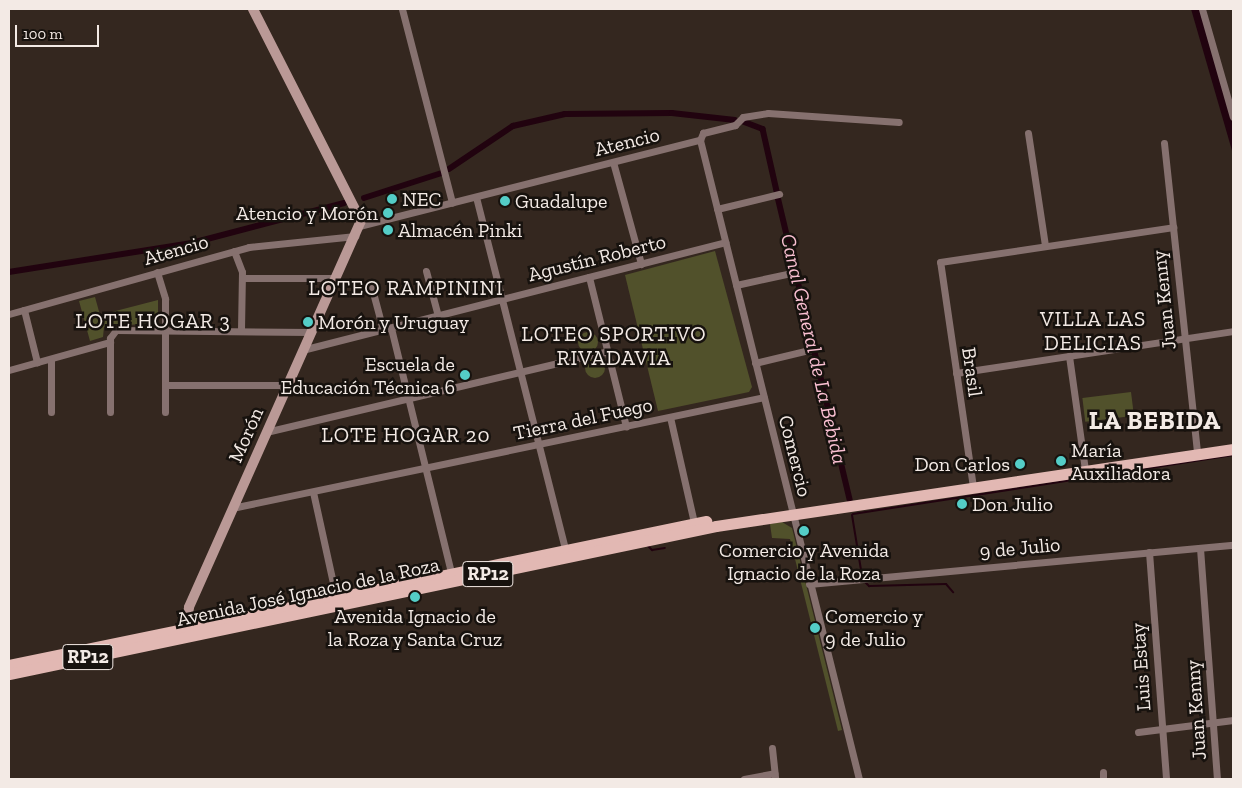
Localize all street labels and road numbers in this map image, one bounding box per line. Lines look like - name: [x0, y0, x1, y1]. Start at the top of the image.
- street label: Atencio: [592, 122, 662, 162]
- street label: Atencio: [141, 229, 211, 271]
- street label: Agustín Roberto: [526, 229, 668, 287]
- street label: Juan Kenny: [1147, 249, 1181, 351]
- street label: Brasil: [957, 346, 987, 398]
- street label: Tierra del Fuego: [511, 393, 655, 445]
- street label: Morón: [223, 404, 269, 466]
- street label: Comercio: [773, 413, 817, 499]
- street label: 9 de Julio: [979, 533, 1061, 563]
- street label: Avenida José Ignacio de la Roza: [174, 552, 442, 632]
- road number: RP12: [462, 558, 514, 590]
- street label: Luis Estay: [1126, 622, 1156, 712]
- road number: RP12: [62, 640, 114, 674]
- street label: Juan Kenny: [1181, 659, 1211, 761]

